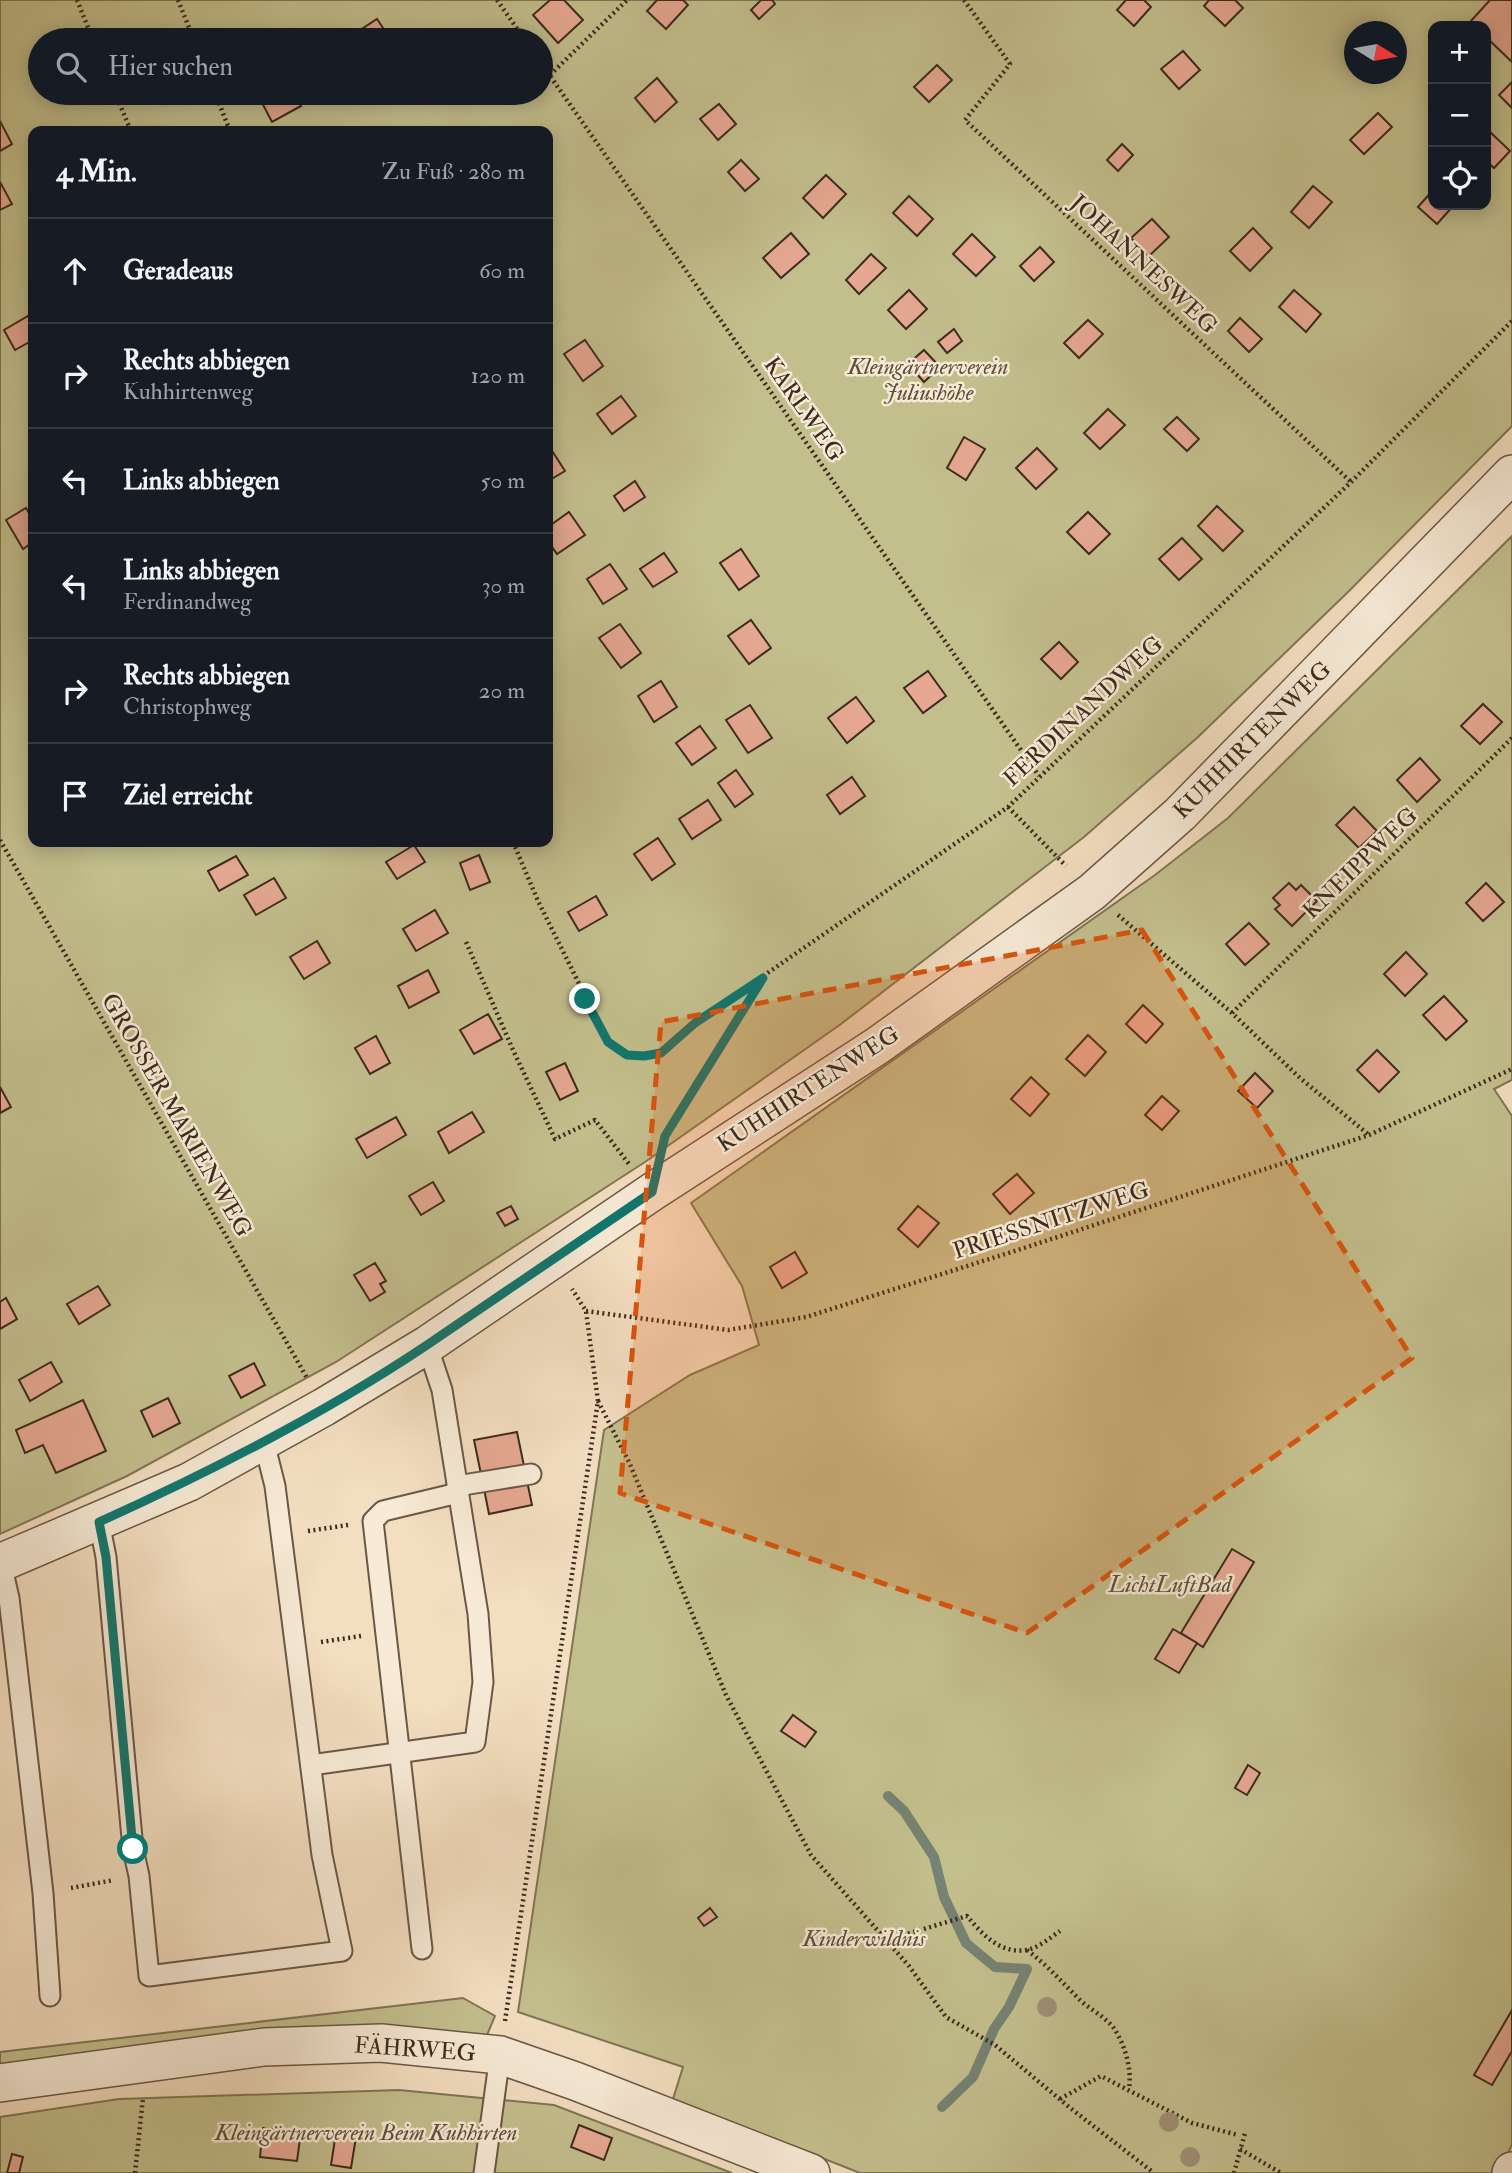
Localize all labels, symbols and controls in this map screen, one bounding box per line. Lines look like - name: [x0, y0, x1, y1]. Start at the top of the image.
- north arrow: [1344, 21, 1407, 84]
- map controls: [1428, 21, 1491, 210]
- button: +: [1428, 21, 1491, 84]
- search box: [28, 28, 553, 105]
- icon: search: [52, 48, 90, 86]
- text: Hier suchen: [108, 51, 233, 83]
- button: −: [1428, 84, 1491, 147]
- button: locate: [1428, 147, 1491, 210]
- text: 4 Min.: [56, 153, 137, 190]
- text: Zu Fuß · 280 m: [382, 157, 525, 186]
- street label: JOHANNESWEG: [1064, 188, 1224, 340]
- icon: ahead: [56, 252, 94, 290]
- text: Geradeaus: [123, 255, 233, 287]
- text: 60 m: [479, 256, 525, 285]
- text: Rechts abbiegen: [123, 345, 290, 377]
- street label: KARLWEG: [757, 351, 851, 467]
- park label: Kleingärtnerverein Juliushöhe: [847, 352, 1008, 407]
- icon: right: [56, 357, 94, 395]
- text: 120 m: [471, 361, 525, 390]
- text: Kuhhirtenweg: [123, 377, 253, 406]
- icon: left: [56, 462, 94, 500]
- text: Links abbiegen: [123, 465, 280, 497]
- text: 50 m: [481, 466, 525, 495]
- text: Links abbiegen: [123, 555, 280, 587]
- icon: left: [56, 567, 94, 605]
- text: 30 m: [482, 571, 525, 600]
- text: Ferdinandweg: [123, 587, 252, 616]
- street label: FERDINANDWEG: [997, 629, 1169, 793]
- street label: KUHHIRTENWEG: [1167, 655, 1337, 825]
- text: Rechts abbiegen: [123, 660, 290, 692]
- icon: right: [56, 672, 94, 710]
- text: 20 m: [479, 676, 525, 705]
- text: Christophweg: [123, 692, 251, 721]
- icon: arrive: [56, 777, 94, 815]
- text: Ziel erreicht: [123, 780, 253, 812]
- street label: KNEIPPWEG: [1296, 801, 1424, 925]
- route end: [569, 983, 600, 1014]
- street label: GROSSER MARIENWEG: [95, 988, 259, 1242]
- street label: KUHHIRTENWEG: [711, 1019, 905, 1159]
- street label: PRIESSNITZWEG: [949, 1175, 1153, 1265]
- park label: LichtLuftBad: [1107, 1570, 1233, 1599]
- route start: [117, 1833, 148, 1864]
- park label: Kinderwildnis: [802, 1924, 926, 1953]
- street label: FÄHRWEG: [353, 2030, 477, 2068]
- park label: Kleingärtnerverein Beim Kuhhirten: [214, 2118, 517, 2147]

